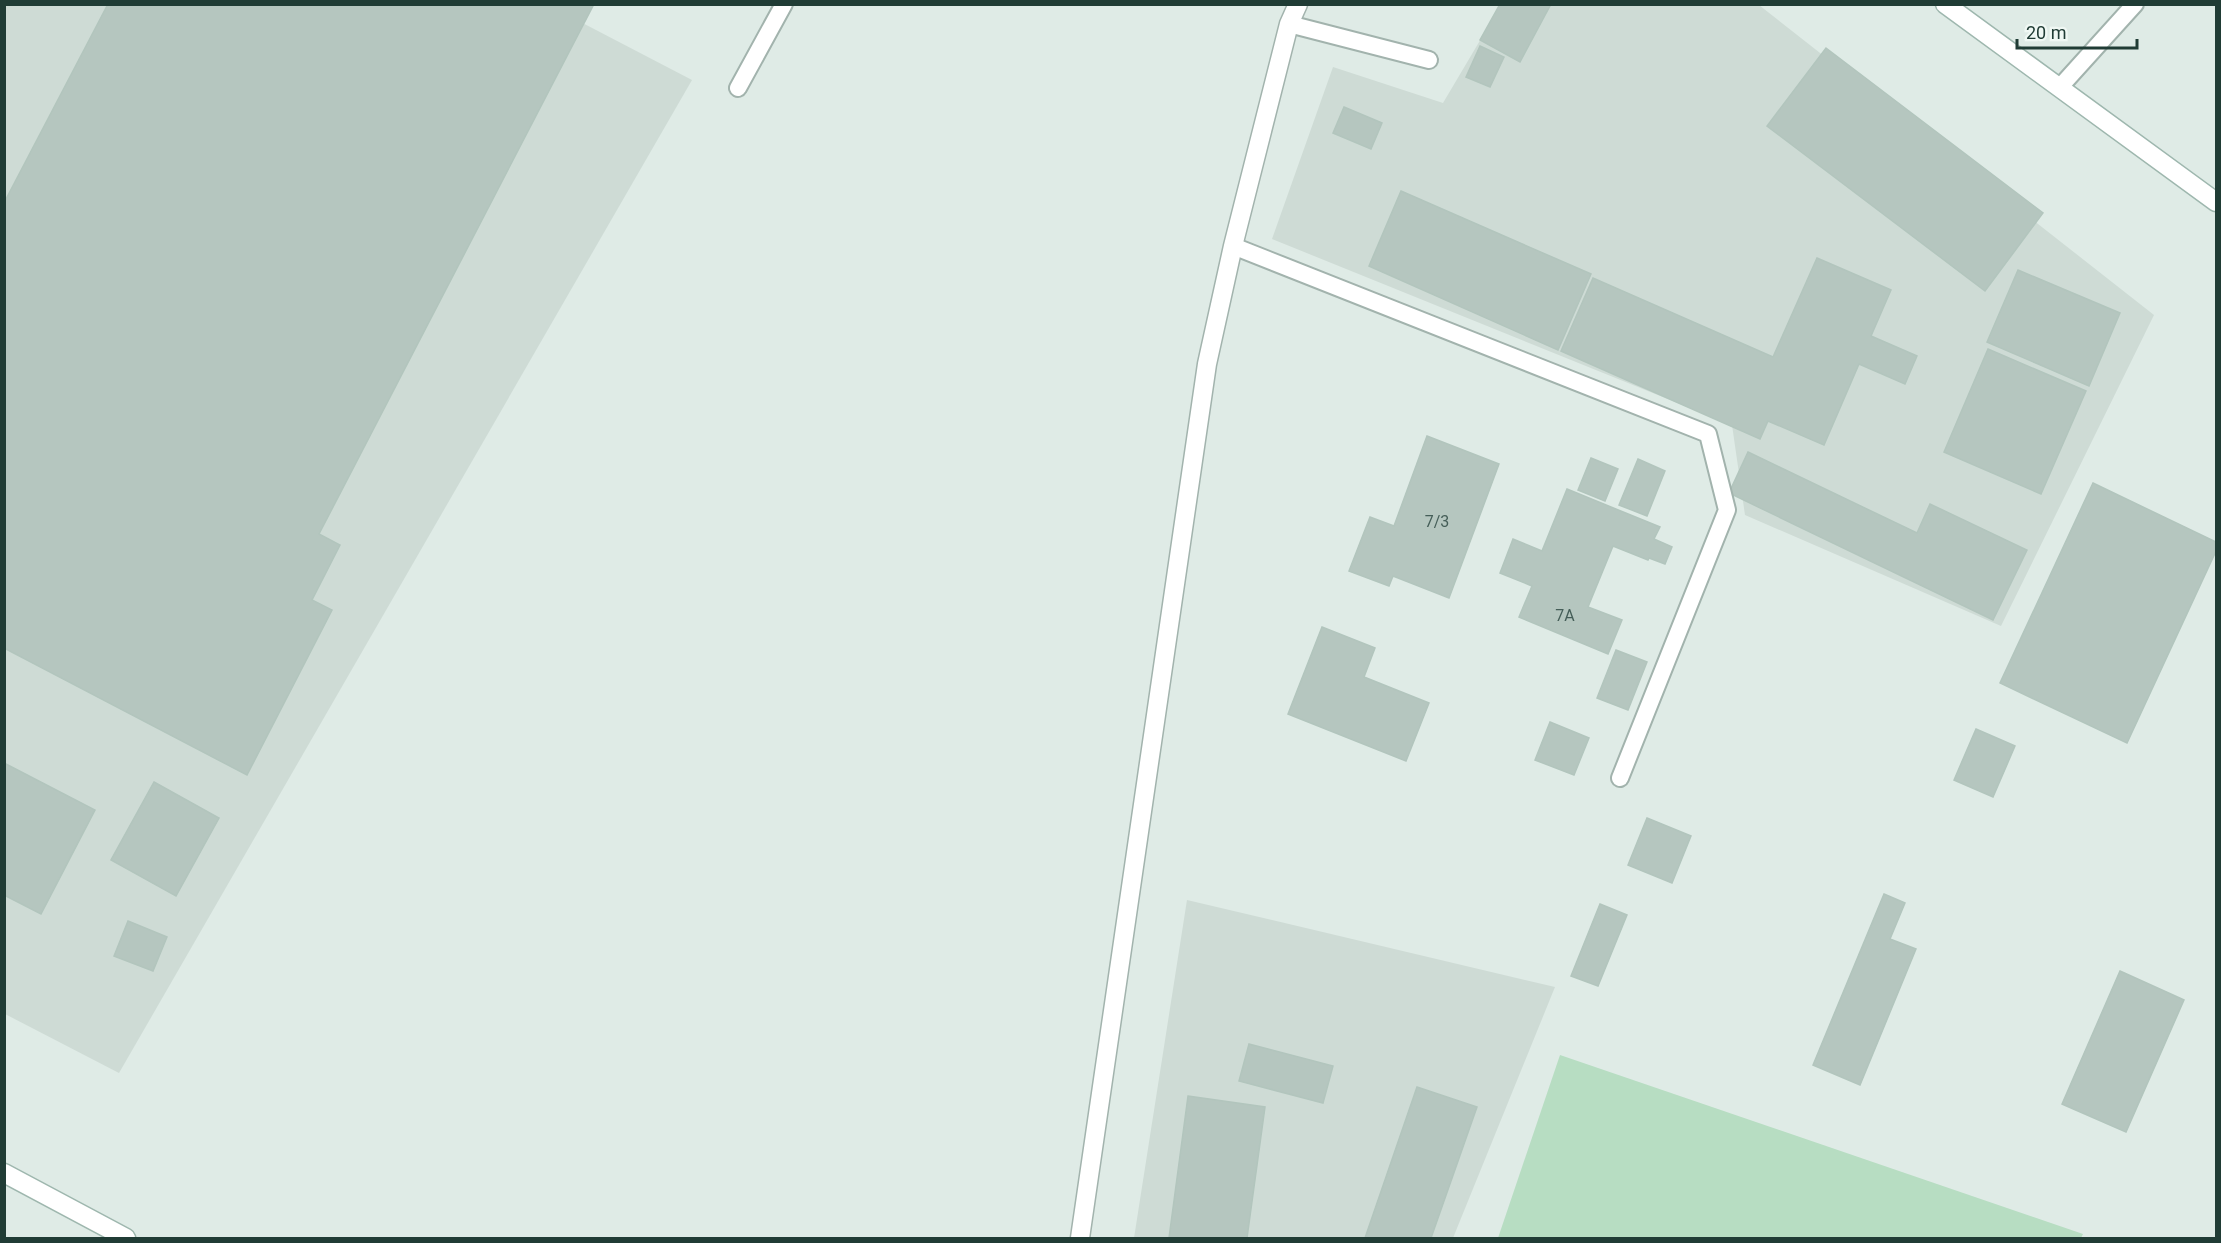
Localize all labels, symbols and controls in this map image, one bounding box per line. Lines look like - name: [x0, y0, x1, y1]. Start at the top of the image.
- scale bar: [2017, 12, 2137, 50]
- text: 20 m: [2026, 22, 2066, 43]
- house number: 7/3: [1425, 512, 1449, 531]
- house number: 7А: [1555, 606, 1575, 625]

